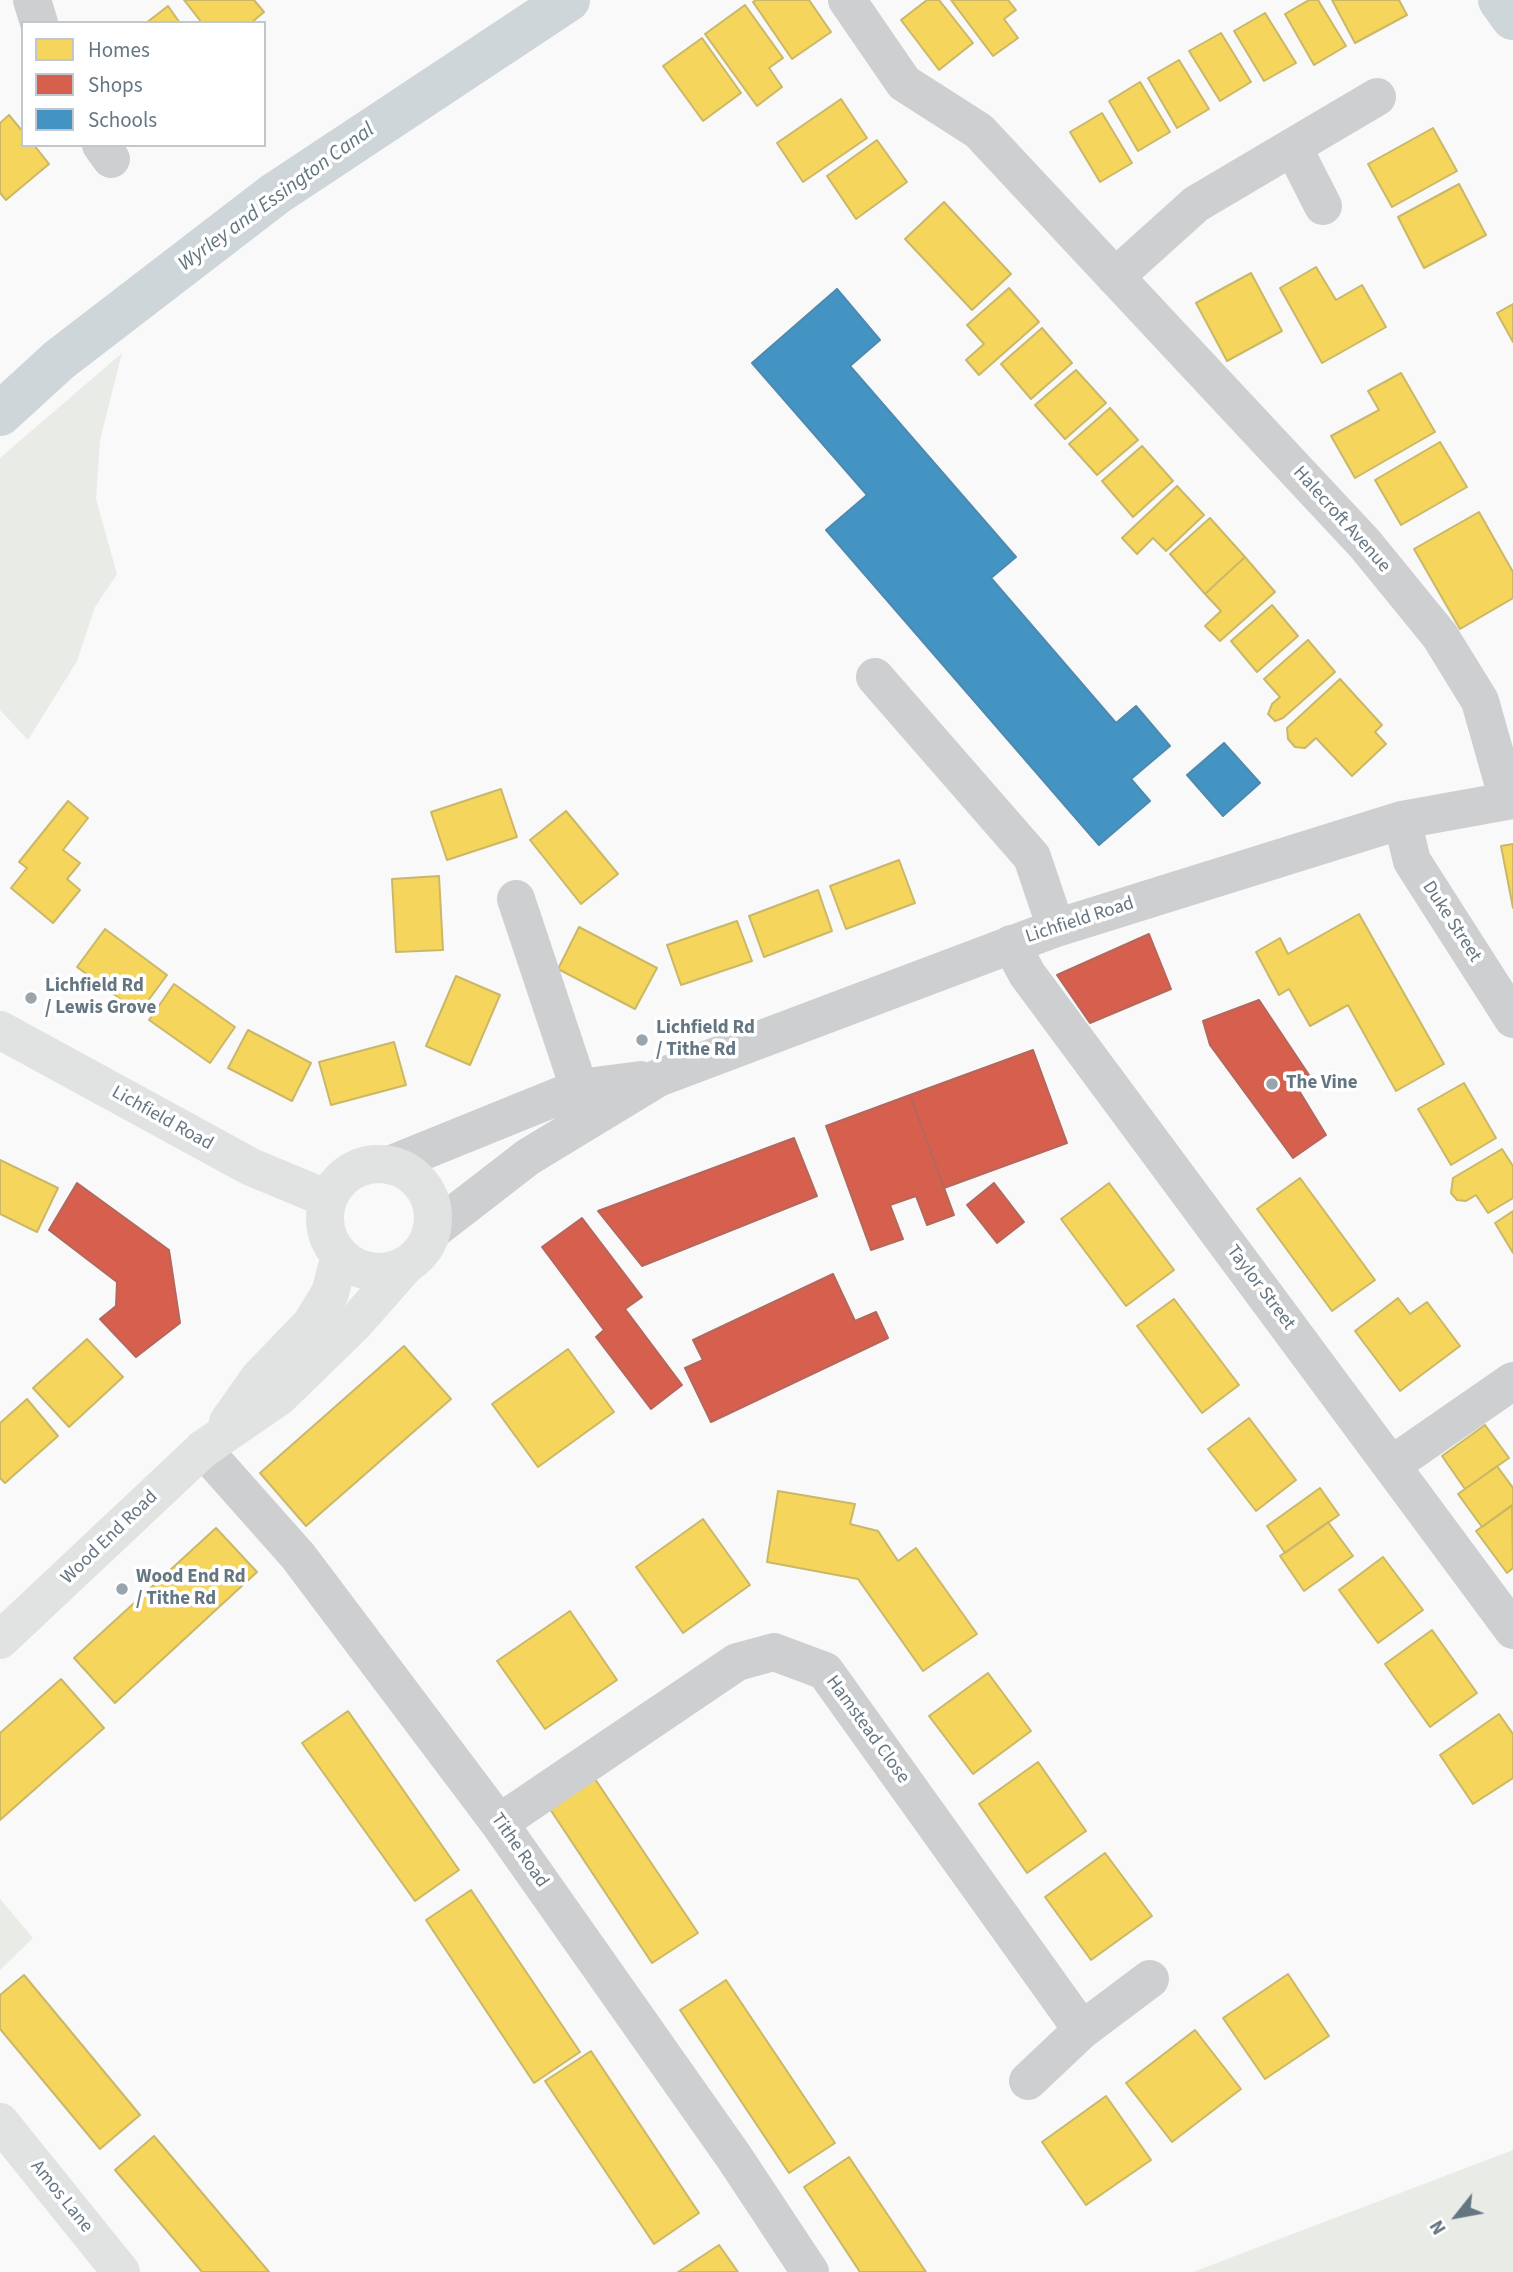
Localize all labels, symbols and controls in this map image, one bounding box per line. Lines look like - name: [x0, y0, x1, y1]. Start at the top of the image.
- legend: [21, 21, 266, 147]
- text: Homes: [88, 35, 150, 65]
- text: Shops: [88, 70, 142, 100]
- text: Schools: [88, 105, 157, 135]
- water label: Wyrley and Essington Canal: [174, 118, 380, 278]
- street label: Halecroft Avenue: [1287, 462, 1395, 578]
- street label: Duke Street: [1416, 877, 1486, 967]
- street label: Lichfield Road: [1023, 893, 1137, 949]
- place label: Lichfield Rd / Lewis Grove: [45, 976, 156, 1020]
- marker: Lichfield Rd / Lewis Grove: [23, 990, 39, 1006]
- place label: Lichfield Rd / Tithe Rd: [656, 1018, 755, 1062]
- marker: Lichfield Rd / Tithe Rd: [634, 1032, 650, 1048]
- place label: The Vine: [1286, 1073, 1358, 1095]
- marker: The Vine: [1264, 1076, 1280, 1092]
- street label: Lichfield Road: [107, 1082, 217, 1156]
- street label: Taylor Street: [1221, 1241, 1299, 1335]
- street label: Wood End Road: [57, 1486, 163, 1590]
- place label: Wood End Rd / Tithe Rd: [136, 1567, 246, 1611]
- marker: Wood End Rd / Tithe Rd: [114, 1581, 130, 1597]
- street label: Hamstead Close: [820, 1672, 914, 1788]
- street label: Tithe Road: [485, 1809, 553, 1893]
- street label: Amos Lane: [25, 2156, 97, 2238]
- north arrow: [1422, 2181, 1492, 2251]
- text: N: [1424, 2215, 1453, 2239]

